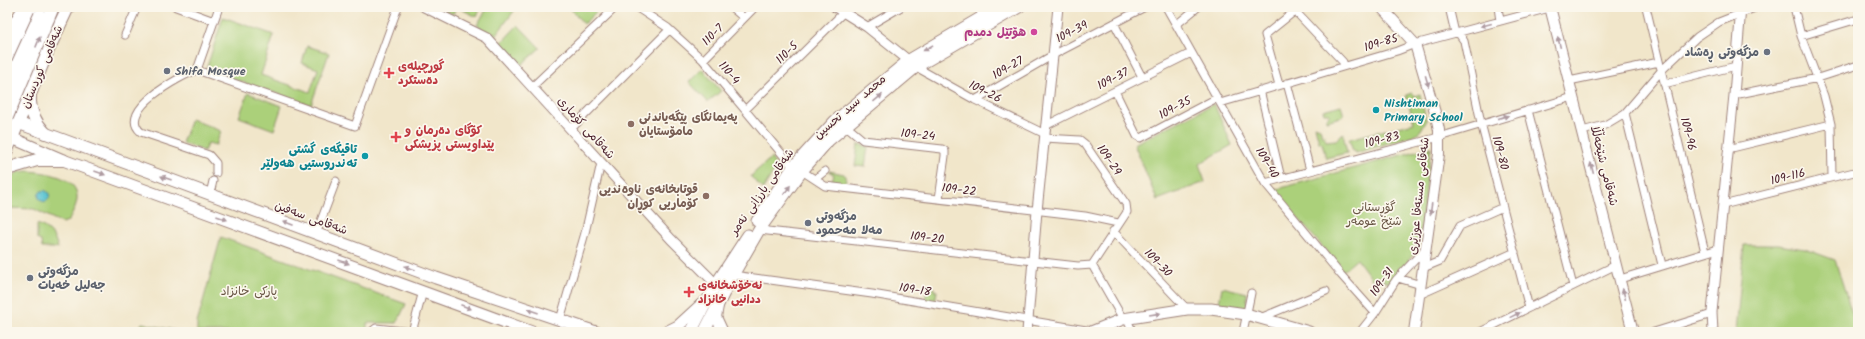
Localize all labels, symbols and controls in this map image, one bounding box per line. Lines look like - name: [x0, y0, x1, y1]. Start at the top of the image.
- street label: 109-39: [1053, 16, 1092, 48]
- street label: 110-7: [698, 19, 729, 50]
- street label: شەقامی کوردستان: [16, 22, 68, 112]
- one-way arrow: [1479, 22, 1491, 28]
- place label: هۆتێل دمدم: [964, 23, 1026, 42]
- marker: هۆتێل دمدم: [1029, 27, 1039, 37]
- street label: 109-85: [1362, 28, 1402, 57]
- one-way arrow: [36, 35, 42, 47]
- street label: 110-5: [771, 36, 804, 69]
- one-way arrow: [1556, 36, 1562, 48]
- place label: مزگەوتی ڕەشاد: [1685, 43, 1759, 63]
- one-way arrow: [922, 45, 934, 52]
- marker: مزگەوتی ڕەشاد: [1762, 47, 1772, 57]
- street label: 109-27: [989, 51, 1028, 85]
- place label: گورچیله‌ی ده‌ستكرد: [398, 57, 445, 90]
- street label: 110-4: [713, 57, 745, 89]
- place label: Shifa Mosque: [175, 62, 246, 81]
- street label: 109-37: [1094, 63, 1133, 95]
- marker: Shifa Mosque: [162, 66, 172, 76]
- marker: گورچیله‌ی ده‌ستكرد: [383, 67, 395, 79]
- street label: محمد سید تحسین: [809, 70, 891, 144]
- one-way arrow: [1424, 75, 1430, 87]
- street label: 109-26: [965, 76, 1005, 108]
- street label: 109-35: [1155, 91, 1196, 124]
- street label: شەقامی کۆماری: [553, 92, 619, 164]
- one-way arrow: [873, 94, 884, 102]
- place label: Nishtiman Primary School: [1384, 94, 1463, 127]
- marker: Nishtiman Primary School: [1371, 105, 1381, 115]
- place label: پەیمانگای پێگەیاندنی مامۆستایان: [639, 108, 738, 141]
- one-way arrow: [1497, 114, 1509, 120]
- street label: 109-96: [1675, 115, 1701, 153]
- marker: پەیمانگای پێگەیاندنی مامۆستایان: [626, 119, 636, 129]
- place label: کۆگای دەرمان و پێداویستی پزیشکی: [404, 121, 495, 154]
- street label: 109-24: [900, 124, 937, 146]
- street label: شەقامی شێخەڵڵا: [1585, 124, 1623, 208]
- street label: 109-83: [1363, 126, 1402, 153]
- marker: کۆگای دەرمان و پێداویستی پزیشکی: [390, 131, 402, 143]
- street label: 109-80: [1486, 134, 1514, 172]
- street label: شەقامی مستەفا عوزێری: [1403, 136, 1435, 256]
- place label: تاقیگەی گشتی تەندروستیی ھەولێر: [261, 140, 358, 173]
- street label: 109-29: [1092, 141, 1126, 180]
- street label: 109-40: [1250, 144, 1284, 182]
- street label: شەقامی بارزانی نەمر: [724, 145, 799, 240]
- marker: تاقیگەی گشتی تەندروستیی ھەولێر: [360, 151, 370, 161]
- one-way arrow: [1588, 162, 1594, 174]
- street label: 109-116: [1769, 164, 1807, 190]
- one-way arrow: [94, 170, 106, 176]
- one-way arrow: [160, 174, 172, 180]
- street label: 109-22: [940, 178, 978, 202]
- place label: قوتابخانەی ناوەندیی کۆماریی کوڕان: [599, 180, 699, 214]
- one-way arrow: [783, 185, 791, 196]
- marker: قوتابخانەی ناوەندیی کۆماریی کوڕان: [701, 191, 711, 201]
- street label: شەقامی سەفین: [272, 196, 350, 240]
- park label: گۆڕستانی شێخ عومەر: [1345, 198, 1402, 231]
- one-way arrow: [1428, 203, 1435, 215]
- place label: مزگەوتی مەلا مەحمود: [816, 207, 882, 240]
- one-way arrow: [216, 215, 228, 221]
- marker: مزگەوتی مەلا مەحمود: [803, 218, 813, 228]
- one-way arrow: [281, 220, 293, 226]
- street label: 109-20: [909, 226, 945, 250]
- street label: 109-30: [1139, 244, 1177, 282]
- one-way arrow: [338, 260, 350, 266]
- place label: مزگەوتی جەلیل خەیات: [38, 262, 105, 295]
- street label: 109-31: [1365, 263, 1399, 300]
- one-way arrow: [403, 265, 415, 271]
- marker: مزگەوتی جەلیل خەیات: [25, 273, 35, 283]
- place label: نەخۆشخانەی ددانیی خانزاد: [698, 276, 762, 309]
- street label: 109-18: [898, 278, 933, 302]
- park label: پارکی خانزاد: [221, 282, 277, 301]
- marker: نەخۆشخانەی ددانیی خانزاد: [683, 286, 695, 298]
- one-way arrow: [1620, 288, 1626, 300]
- one-way arrow: [460, 305, 472, 311]
- one-way arrow: [526, 308, 538, 314]
- one-way arrow: [1149, 311, 1161, 317]
- one-way arrow: [1509, 312, 1521, 318]

